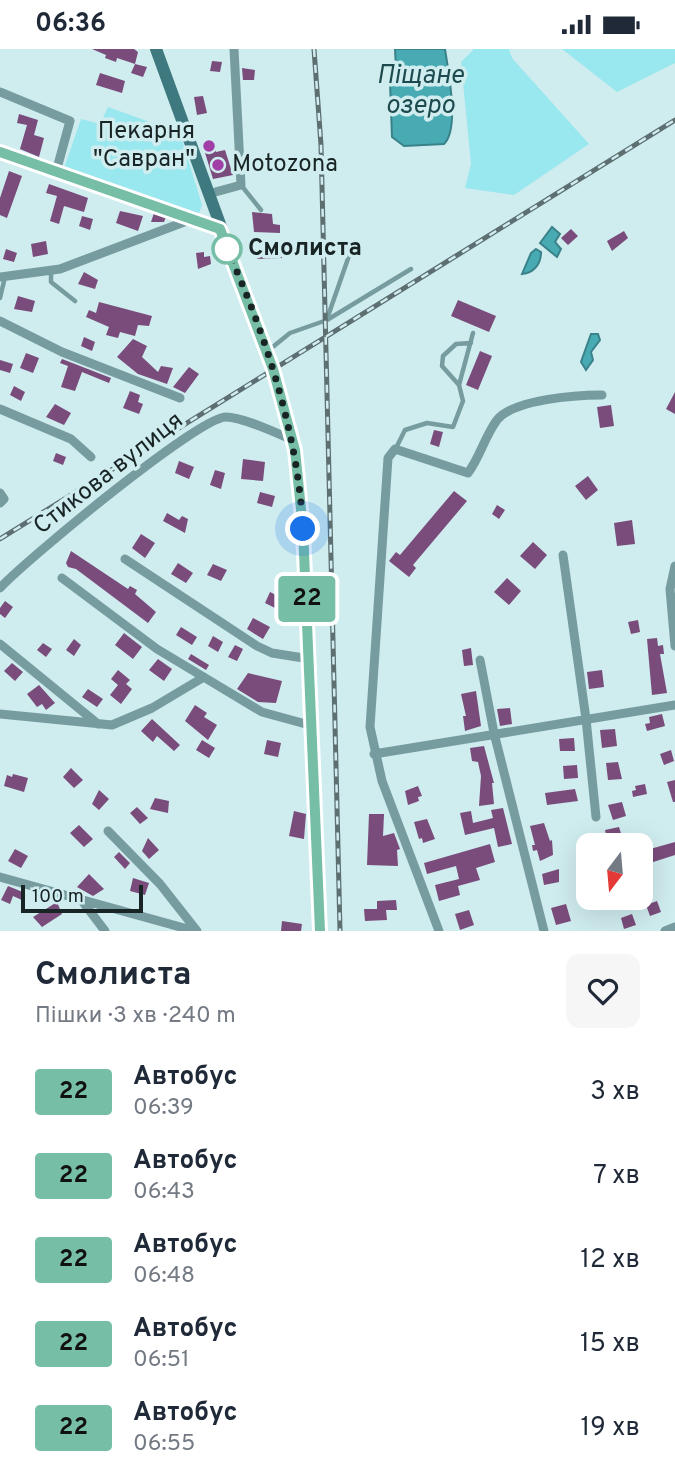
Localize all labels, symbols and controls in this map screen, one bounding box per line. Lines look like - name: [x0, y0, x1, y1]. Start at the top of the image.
- text: 06:36: [35, 8, 106, 41]
- water label: Піщане озеро: [376, 60, 464, 123]
- place label: Пекарня "Савран": [93, 117, 195, 175]
- marker: Пекарня "Савран": [201, 138, 217, 154]
- place label: Motozona: [232, 150, 338, 180]
- marker: Motozona: [210, 157, 226, 173]
- marker: Смолиста: [212, 234, 242, 264]
- place label: Смолиста: [248, 234, 362, 264]
- street label: Стикова вулиця: [28, 406, 190, 542]
- your location: [285, 511, 320, 546]
- line badge: 22: [276, 576, 338, 622]
- text: 22: [292, 584, 322, 614]
- north arrow: [576, 833, 653, 910]
- map controls: [576, 833, 653, 910]
- scale bar: [21, 882, 144, 914]
- text: 100 m: [32, 885, 84, 909]
- button: heart: [566, 954, 640, 1028]
- text: Смолиста: [35, 955, 191, 997]
- text: Пішки · 3 хв · 240 m: [35, 1002, 236, 1031]
- text: Автобус: [133, 1061, 238, 1094]
- text: 3 хв: [590, 1076, 640, 1109]
- text: 22: [59, 1077, 88, 1107]
- text: 06:39: [133, 1094, 194, 1123]
- text: Автобус: [133, 1145, 238, 1178]
- text: 7 хв: [593, 1160, 640, 1193]
- text: 22: [59, 1161, 88, 1191]
- text: 06:43: [133, 1178, 195, 1207]
- text: Автобус: [133, 1229, 238, 1262]
- text: 12 хв: [580, 1244, 640, 1277]
- text: 22: [59, 1245, 88, 1275]
- text: 06:48: [133, 1262, 195, 1291]
- text: Автобус: [133, 1313, 238, 1346]
- text: 15 хв: [580, 1328, 640, 1361]
- text: 22: [59, 1329, 88, 1359]
- text: 06:51: [133, 1346, 190, 1375]
- text: Автобус: [133, 1397, 238, 1430]
- text: 19 хв: [581, 1412, 640, 1445]
- text: 22: [59, 1413, 88, 1443]
- text: 06:55: [133, 1430, 195, 1459]

